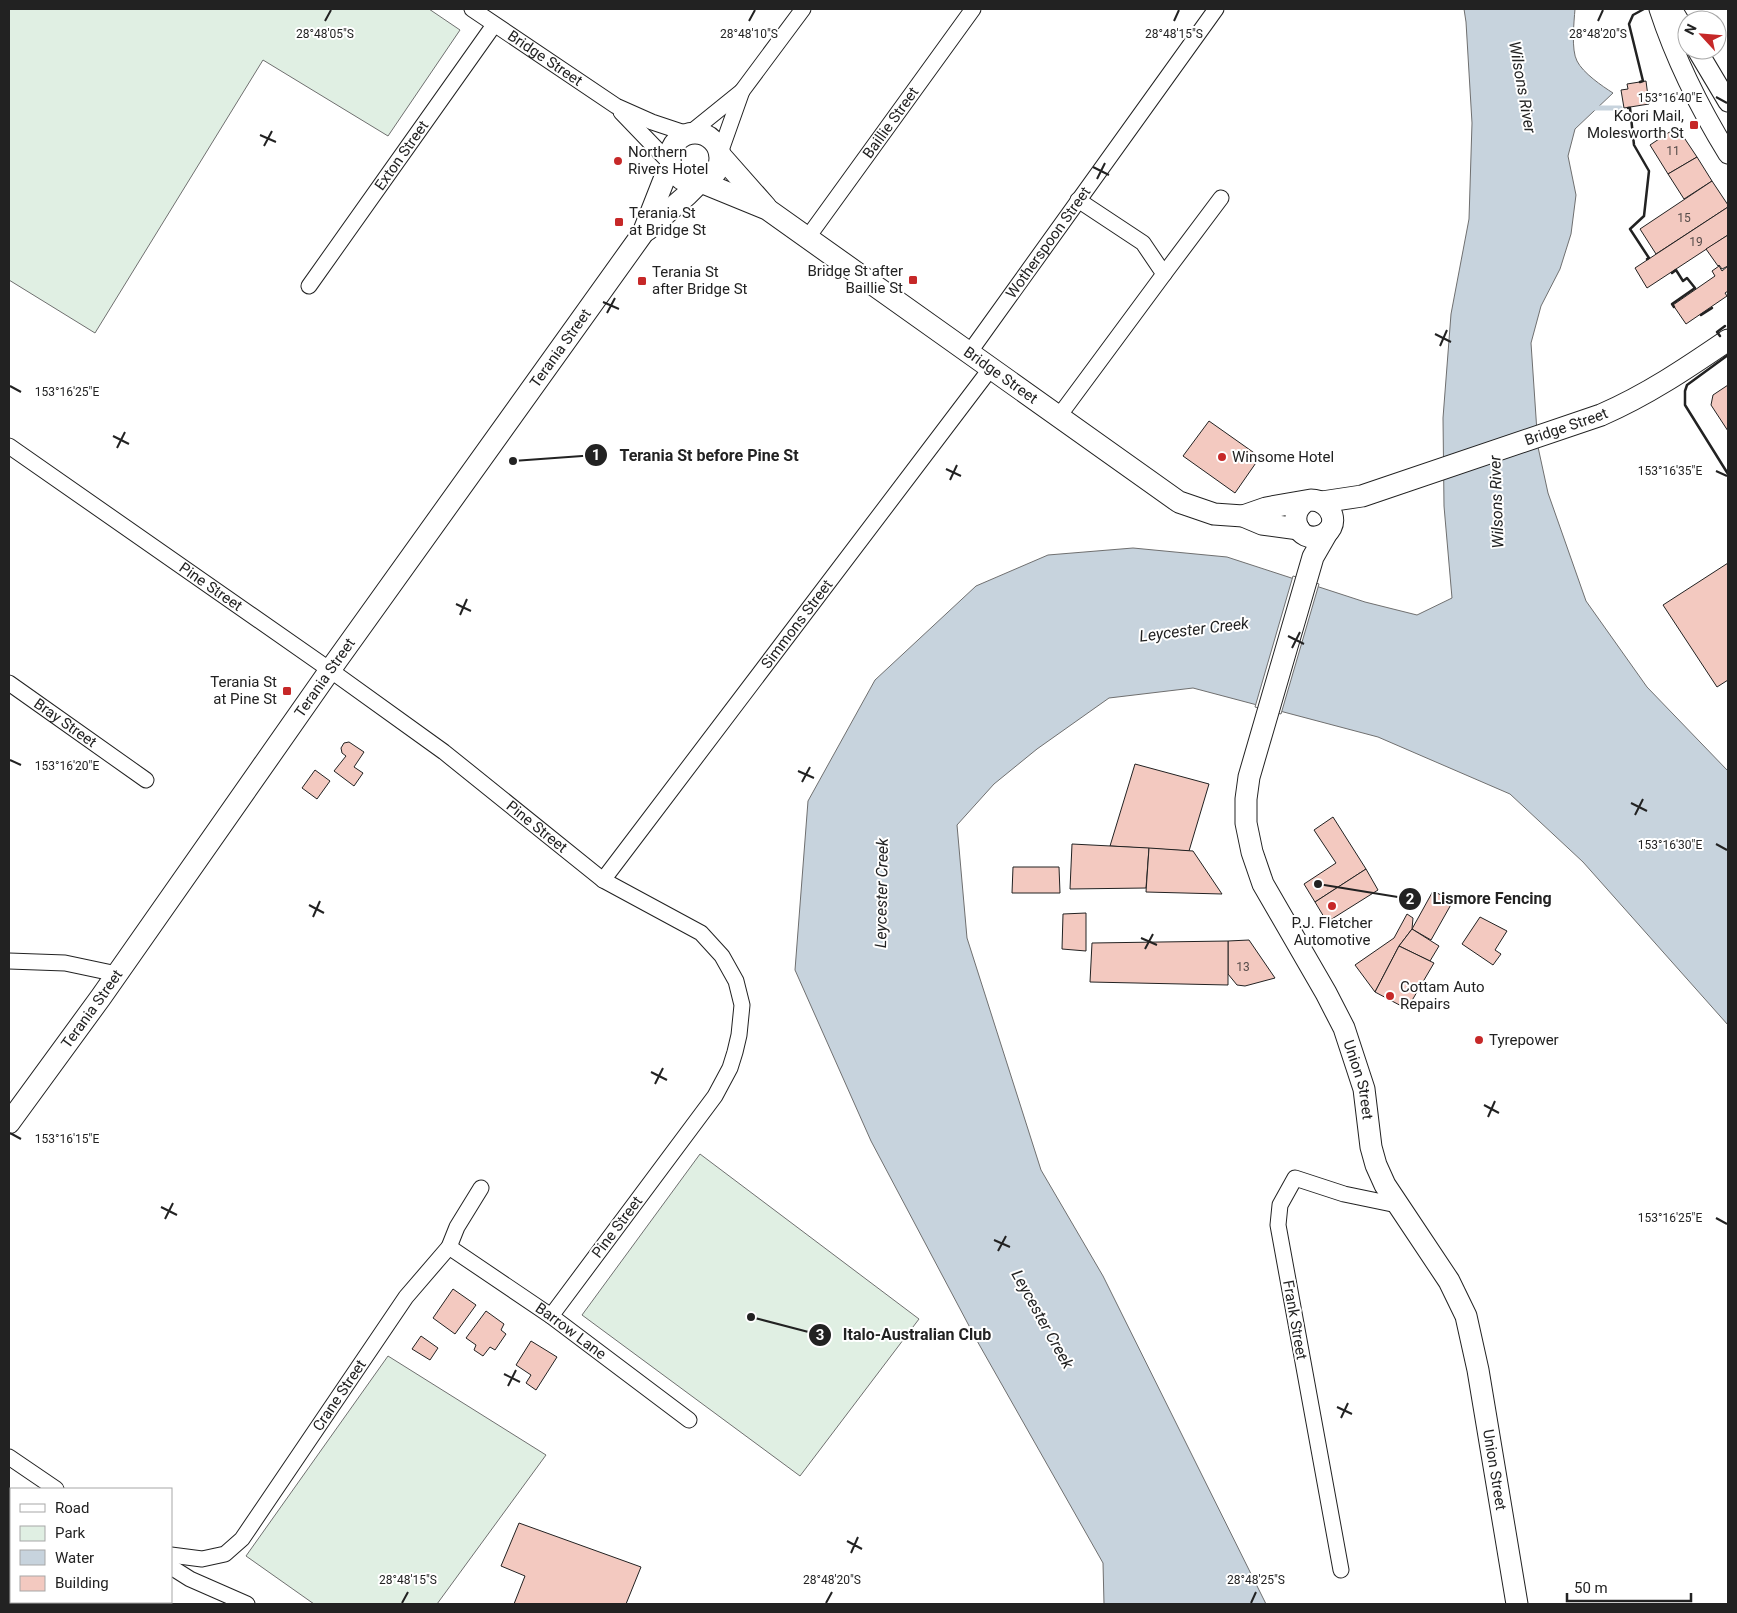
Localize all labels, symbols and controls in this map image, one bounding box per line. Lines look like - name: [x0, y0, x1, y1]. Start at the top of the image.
- north arrow: [1677, 10, 1727, 60]
- text: N: [1681, 21, 1700, 37]
- text: 28°48'05"S: [296, 27, 354, 41]
- street label: Bridge Street: [504, 27, 586, 90]
- text: 28°48'10"S: [720, 27, 778, 41]
- text: 28°48'15"S: [1145, 27, 1203, 41]
- text: 28°48'20"S: [1569, 27, 1627, 41]
- water label: Wilsons River: [1505, 40, 1540, 135]
- street label: Baillie Street: [859, 84, 922, 162]
- text: 153°16'40"E: [1638, 91, 1702, 105]
- place label: Koori Mail, Molesworth St: [1587, 107, 1684, 142]
- street label: Exton Street: [371, 117, 432, 194]
- marker: Koori Mail, Molesworth St: [1688, 119, 1700, 131]
- place label: Northern Rivers Hotel: [628, 143, 708, 178]
- house number: 11: [1666, 144, 1680, 158]
- marker: Northern Rivers Hotel: [612, 155, 624, 167]
- street label: Wotherspoon Street: [1002, 183, 1094, 302]
- place label: Terania St at Bridge St: [629, 204, 706, 239]
- house number: 15: [1677, 211, 1691, 225]
- marker: Terania St at Bridge St: [613, 216, 625, 228]
- house number: 19: [1689, 235, 1703, 249]
- place label: Bridge St after Baillie St: [808, 262, 903, 297]
- place label: Terania St after Bridge St: [652, 263, 748, 298]
- marker: Bridge St after Baillie St: [907, 274, 919, 286]
- marker: Terania St after Bridge St: [636, 275, 648, 287]
- street label: Terania Street: [526, 305, 595, 391]
- street label: Bridge Street: [960, 343, 1041, 408]
- text: 153°16'25"E: [35, 385, 99, 399]
- street label: Bridge Street: [1522, 404, 1611, 449]
- callout: Terania St before Pine St: [584, 440, 808, 471]
- text: 1: [592, 446, 600, 464]
- text: Terania St before Pine St: [619, 446, 799, 465]
- place label: Winsome Hotel: [1232, 448, 1334, 466]
- marker: Winsome Hotel: [1216, 451, 1228, 463]
- water label: Wilsons River: [1485, 454, 1508, 549]
- text: 153°16'35"E: [1638, 464, 1702, 478]
- street label: Pine Street: [176, 559, 246, 615]
- street label: Simmons Street: [757, 576, 836, 672]
- water label: Leycester Creek: [1138, 613, 1251, 646]
- street label: Terania Street: [291, 635, 359, 721]
- place label: Terania St at Pine St: [210, 673, 277, 708]
- marker: Terania St at Pine St: [281, 685, 293, 697]
- street label: Bray Street: [30, 695, 100, 751]
- text: 153°16'20"E: [35, 759, 99, 773]
- street label: Pine Street: [503, 797, 571, 857]
- water label: Leycester Creek: [871, 837, 892, 948]
- text: 153°16'30"E: [1638, 838, 1702, 852]
- callout: Lismore Fencing: [1397, 883, 1561, 914]
- text: Lismore Fencing: [1432, 889, 1552, 908]
- text: 2: [1406, 890, 1415, 908]
- marker: P.J. Fletcher Automotive: [1326, 900, 1338, 912]
- place label: P.J. Fletcher Automotive: [1292, 914, 1372, 949]
- house number: 13: [1236, 960, 1250, 974]
- street label: Terania Street: [58, 966, 126, 1052]
- place label: Cottam Auto Repairs: [1400, 978, 1484, 1013]
- marker: Cottam Auto Repairs: [1384, 990, 1396, 1002]
- place label: Tyrepower: [1489, 1031, 1559, 1049]
- marker: Tyrepower: [1473, 1034, 1485, 1046]
- street label: Union Street: [1339, 1038, 1377, 1121]
- text: 153°16'15"E: [35, 1132, 99, 1146]
- street label: Pine Street: [588, 1193, 646, 1261]
- text: 153°16'25"E: [1638, 1211, 1702, 1225]
- water label: Leycester Creek: [1008, 1266, 1078, 1373]
- street label: Frank Street: [1279, 1279, 1311, 1361]
- street label: Barrow Lane: [532, 1299, 610, 1363]
- callout: Italo-Australian Club: [808, 1319, 1001, 1350]
- text: Italo-Australian Club: [843, 1325, 991, 1344]
- text: 3: [816, 1326, 824, 1344]
- street label: Crane Street: [309, 1356, 370, 1434]
- street label: Union Street: [1479, 1428, 1510, 1512]
- legend: [10, 1488, 172, 1603]
- text: Road: [55, 1499, 89, 1517]
- text: Park: [55, 1524, 86, 1542]
- text: Water: [55, 1549, 94, 1567]
- scale bar: [1567, 1570, 1691, 1602]
- text: 28°48'15"S: [379, 1573, 437, 1587]
- text: 28°48'20"S: [803, 1573, 861, 1587]
- text: 28°48'25"S: [1227, 1573, 1285, 1587]
- text: Building: [55, 1574, 109, 1592]
- text: 50 m: [1574, 1579, 1608, 1597]

